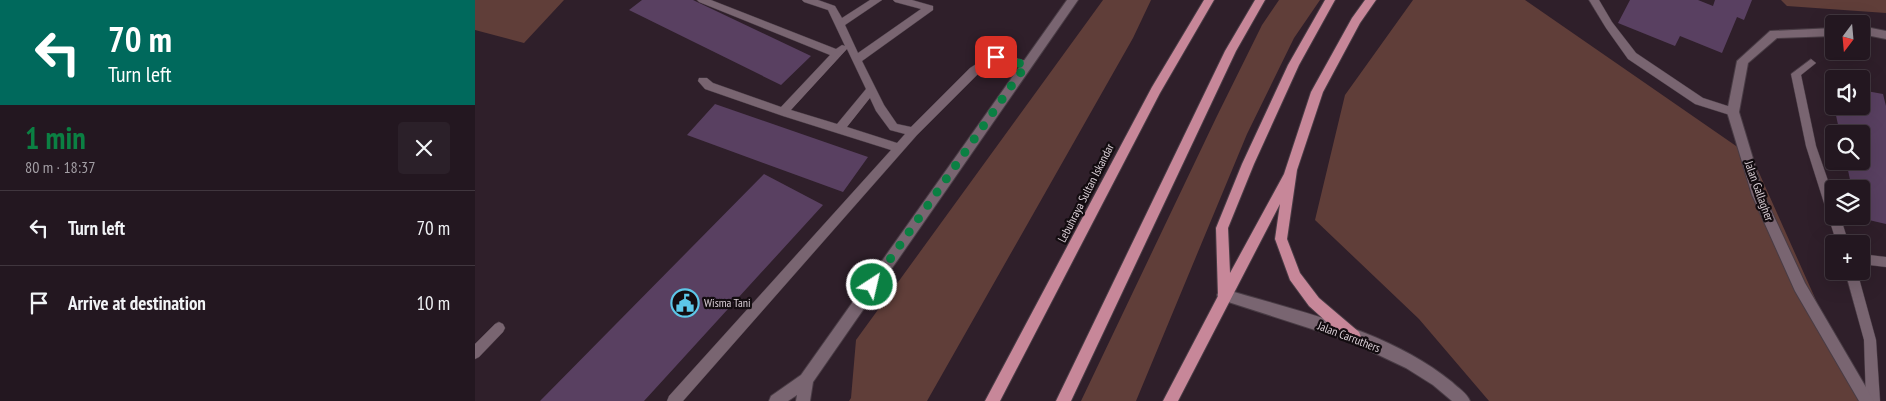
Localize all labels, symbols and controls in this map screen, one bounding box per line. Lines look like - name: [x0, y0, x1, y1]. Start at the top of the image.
- north arrow: [1825, 15, 1870, 60]
- map controls: [1825, 15, 1870, 280]
- text: 70 m: [108, 16, 172, 62]
- icon: left: [25, 20, 90, 85]
- pin: [975, 36, 1017, 78]
- icon: arrive: [982, 43, 1010, 71]
- text: Turn left: [108, 60, 172, 88]
- button: sound: [1825, 70, 1870, 115]
- text: 1 min: [25, 118, 86, 157]
- button: close: [398, 122, 450, 174]
- button: search: [1825, 125, 1870, 170]
- street label: Lebuhraya Sultan Iskandar: [1054, 140, 1117, 245]
- text: 80 m · 18:37: [25, 157, 96, 177]
- street label: Jalan Gallagher: [1741, 158, 1778, 224]
- button: layers: [1825, 180, 1870, 225]
- icon: left: [25, 214, 53, 242]
- text: Turn left: [68, 216, 125, 240]
- text: 70 m: [417, 216, 450, 240]
- button: +: [1825, 235, 1870, 280]
- position arrow: [845, 258, 897, 310]
- public building icon: Wisma Tani: [670, 288, 700, 318]
- icon: arrive: [25, 289, 53, 317]
- text: Arrive at destination: [68, 291, 206, 315]
- text: 10 m: [417, 291, 450, 315]
- place label: Wisma Tani: [704, 295, 751, 310]
- street label: Jalan Carruthers: [1315, 317, 1383, 355]

